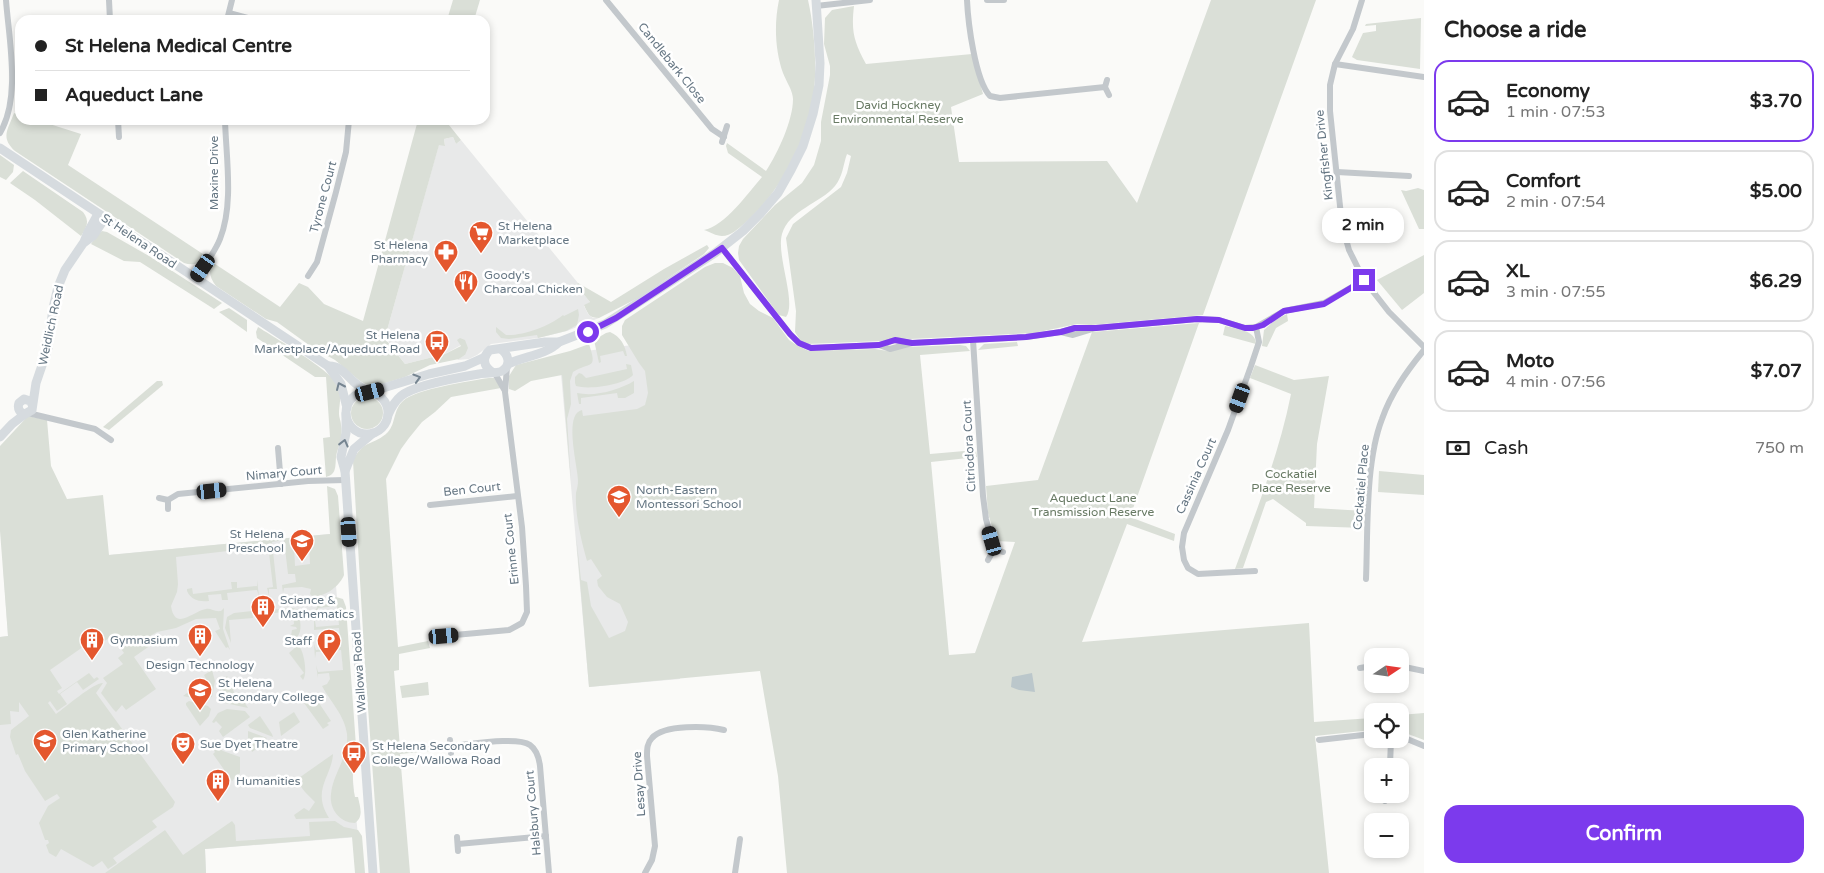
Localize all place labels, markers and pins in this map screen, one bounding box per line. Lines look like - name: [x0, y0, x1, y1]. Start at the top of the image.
- place label: St Helena Marketplace: [498, 219, 569, 247]
- supermarket icon: St Helena Marketplace: [468, 220, 494, 254]
- place label: St Helena Pharmacy: [371, 238, 429, 266]
- pharmacy icon: St Helena Pharmacy: [433, 239, 459, 273]
- place label: Goody's Charcoal Chicken: [484, 268, 583, 296]
- restaurant icon: Goody's Charcoal Chicken: [453, 269, 479, 303]
- place label: St Helena Marketplace/Aqueduct Road: [254, 328, 420, 356]
- bus stop icon: St Helena Marketplace/Aqueduct Road: [424, 329, 450, 363]
- place label: North-Eastern Montessori School: [636, 483, 741, 511]
- school or university icon: North-Eastern Montessori School: [606, 484, 632, 518]
- place label: St Helena Preschool: [228, 527, 284, 555]
- school or university icon: St Helena Preschool: [289, 528, 315, 562]
- place label: Science & Mathematics: [280, 593, 354, 621]
- building icon: Science & Mathematics: [250, 594, 276, 628]
- building icon: Design Technology: [187, 623, 213, 657]
- building icon: Gymnasium: [79, 627, 105, 661]
- parking icon: Staff: [316, 628, 342, 662]
- place label: Gymnasium: [110, 633, 178, 647]
- place label: Staff: [284, 634, 313, 648]
- place label: Design Technology: [146, 658, 255, 672]
- place label: St Helena Secondary College: [218, 676, 324, 704]
- school or university icon: St Helena Secondary College: [187, 677, 213, 711]
- place label: Glen Katherine Primary School: [62, 727, 148, 755]
- school or university icon: Glen Katherine Primary School: [32, 728, 58, 762]
- theatre icon: Sue Dyet Theatre: [170, 731, 196, 765]
- place label: Sue Dyet Theatre: [200, 737, 298, 751]
- place label: St Helena Secondary College/Wallowa Road: [372, 739, 501, 767]
- bus stop icon: St Helena Secondary College/Wallowa Road: [341, 740, 367, 774]
- building icon: Humanities: [205, 768, 231, 802]
- place label: Humanities: [236, 774, 301, 788]

